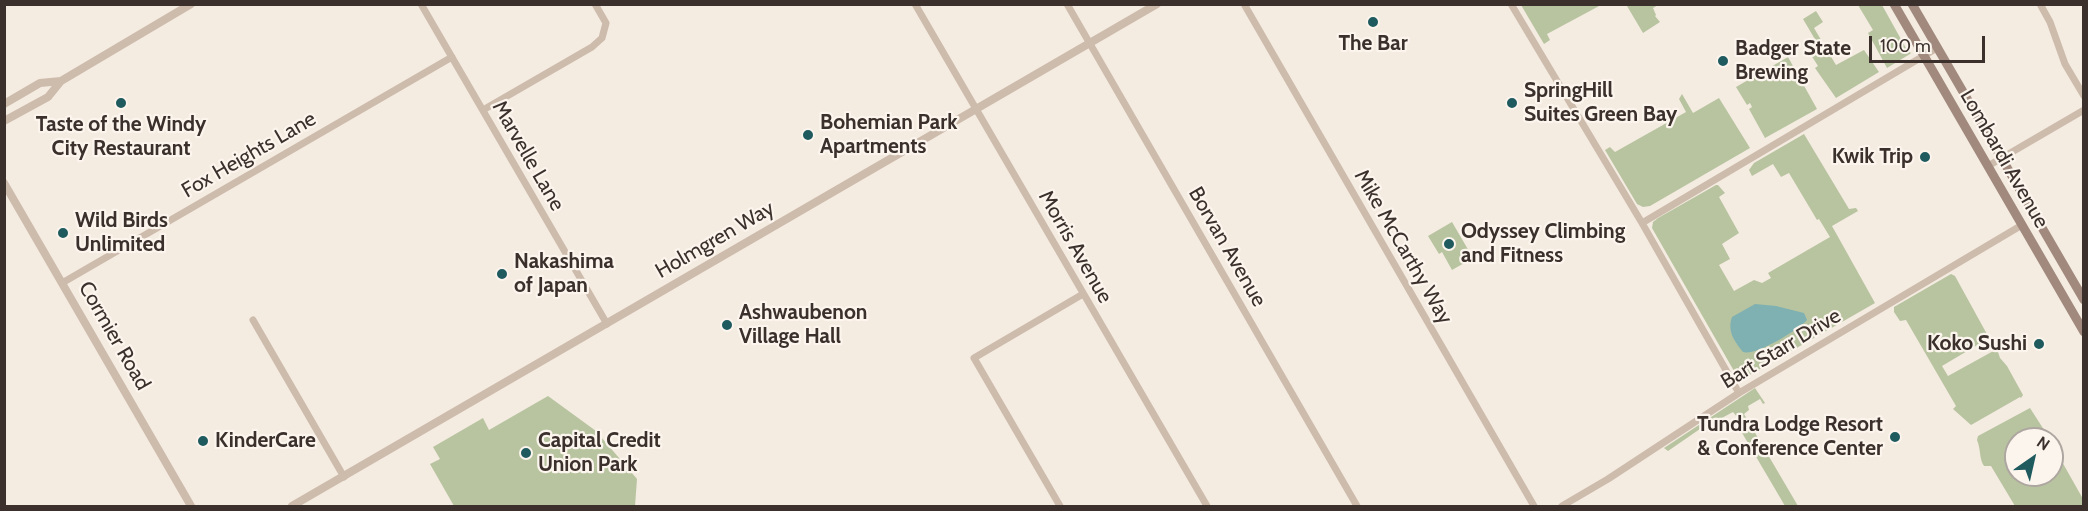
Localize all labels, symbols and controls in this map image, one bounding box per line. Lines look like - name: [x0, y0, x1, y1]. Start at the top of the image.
- marker: The Bar: [1366, 15, 1380, 29]
- scale bar: [1872, 24, 1988, 62]
- place label: The Bar: [1338, 31, 1408, 57]
- text: 100 m: [1880, 35, 1931, 57]
- place label: Badger State Brewing: [1735, 36, 1851, 86]
- marker: Badger State Brewing: [1716, 54, 1730, 68]
- place label: SpringHill Suites Green Bay: [1524, 78, 1677, 128]
- street label: Lombardi Avenue: [1954, 85, 2054, 233]
- marker: Taste of the Windy City Restaurant: [114, 96, 128, 110]
- street label: Marvelle Lane: [486, 96, 570, 216]
- marker: SpringHill Suites Green Bay: [1505, 96, 1519, 110]
- street label: Fox Heights Lane: [177, 106, 321, 204]
- place label: Bohemian Park Apartments: [820, 110, 957, 160]
- place label: Taste of the Windy City Restaurant: [36, 112, 206, 162]
- marker: Bohemian Park Apartments: [801, 128, 815, 142]
- place label: Kwik Trip: [1832, 144, 1913, 170]
- marker: Kwik Trip: [1918, 150, 1932, 164]
- street label: Mike McCarthy Way: [1349, 165, 1457, 329]
- street label: Borvan Avenue: [1183, 183, 1271, 311]
- street label: Morris Avenue: [1033, 186, 1117, 308]
- street label: Holmgren Way: [651, 196, 779, 284]
- place label: Wild Birds Unlimited: [75, 208, 168, 258]
- place label: Odyssey Climbing and Fitness: [1461, 219, 1625, 269]
- marker: Wild Birds Unlimited: [56, 226, 70, 240]
- marker: Odyssey Climbing and Fitness: [1442, 237, 1456, 251]
- place label: Nakashima of Japan: [514, 249, 614, 299]
- marker: Nakashima of Japan: [495, 267, 509, 281]
- street label: Cormier Road: [73, 277, 155, 395]
- place label: Ashwaubenon Village Hall: [739, 300, 867, 350]
- street label: Bart Starr Drive: [1717, 303, 1845, 395]
- marker: Ashwaubenon Village Hall: [720, 318, 734, 332]
- place label: Koko Sushi: [1927, 331, 2027, 357]
- marker: Koko Sushi: [2032, 337, 2046, 351]
- place label: Tundra Lodge Resort & Conference Center: [1697, 412, 1883, 462]
- north arrow: [2004, 427, 2064, 487]
- place label: KinderCare: [215, 428, 316, 454]
- place label: Capital Credit Union Park: [538, 428, 661, 478]
- marker: Tundra Lodge Resort & Conference Center: [1888, 430, 1902, 444]
- text: N: [2033, 432, 2053, 454]
- marker: KinderCare: [196, 434, 210, 448]
- marker: Capital Credit Union Park: [519, 446, 533, 460]

